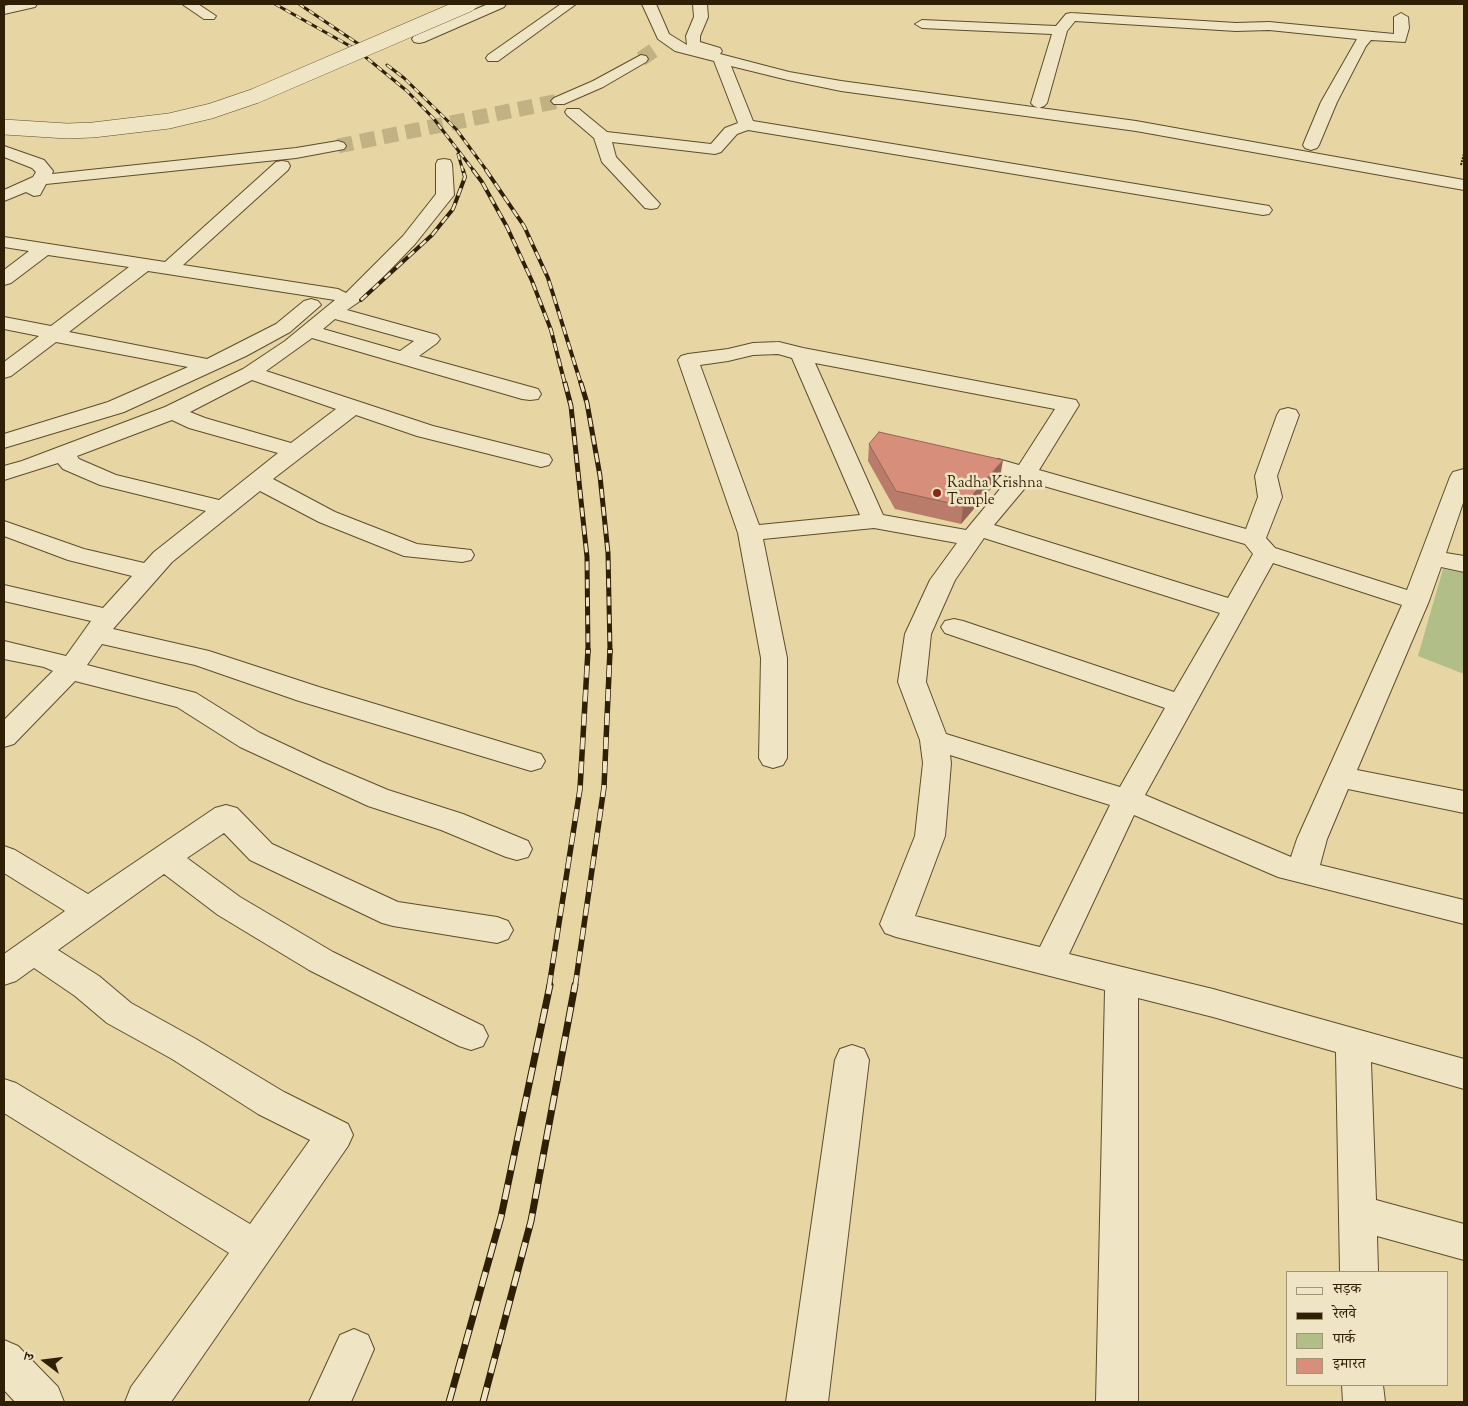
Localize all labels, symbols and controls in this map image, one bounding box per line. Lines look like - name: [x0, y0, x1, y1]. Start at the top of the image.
- place label: Radha Krishna Temple: [947, 475, 1043, 510]
- marker: Radha Krishna Temple: [931, 487, 943, 499]
- legend: [1286, 1271, 1448, 1386]
- text: सड़क: [1333, 1279, 1361, 1300]
- text: रेलवे: [1333, 1304, 1356, 1325]
- text: पार्क: [1333, 1329, 1355, 1350]
- north arrow: [20, 1336, 70, 1386]
- text: उ: [20, 1351, 41, 1363]
- text: इमारत: [1333, 1354, 1366, 1375]

